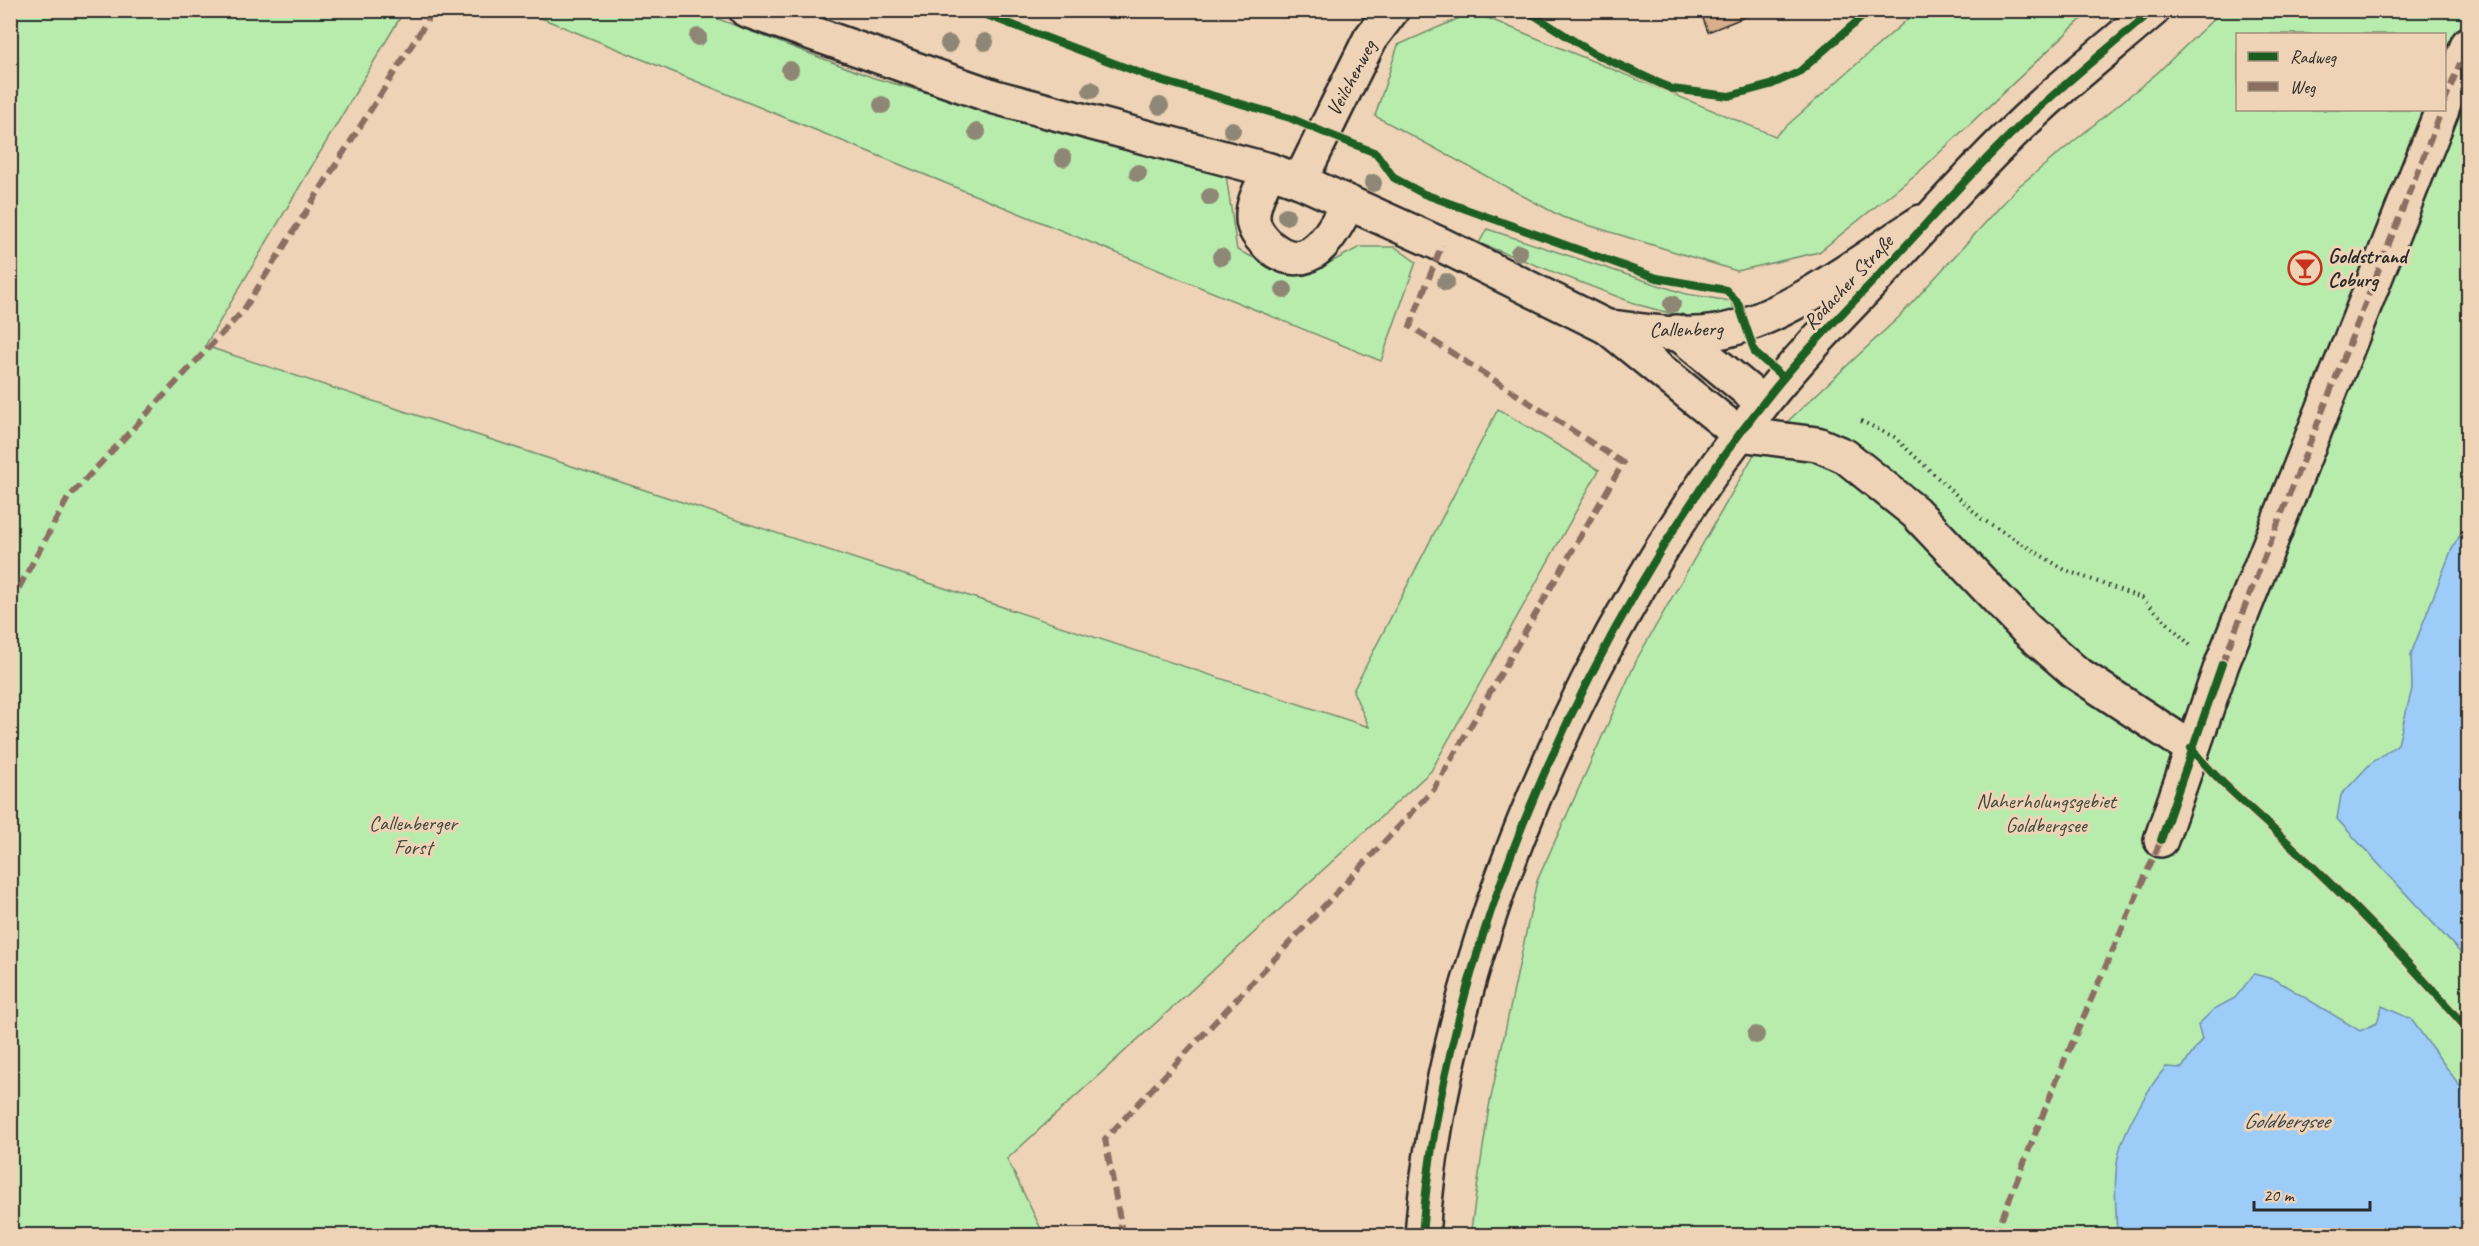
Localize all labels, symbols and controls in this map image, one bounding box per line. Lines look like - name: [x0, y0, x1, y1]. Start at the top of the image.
- legend: [2236, 33, 2446, 111]
- street label: Veilchenweg: [1320, 34, 1383, 120]
- text: Radweg: [2290, 46, 2338, 68]
- text: Weg: [2290, 76, 2317, 98]
- street label: Rodacher Straße: [1797, 227, 1900, 335]
- place label: Goldstrand Coburg: [2328, 243, 2410, 293]
- bar icon: Goldstrand Coburg: [2287, 250, 2323, 286]
- street label: Callenberg: [1649, 315, 1724, 343]
- park label: Naherholungsgebiet Goldbergsee: [1976, 788, 2118, 838]
- park label: Callenberger Forst: [369, 810, 459, 860]
- water label: Goldbergsee: [2243, 1107, 2332, 1135]
- scale bar: [2254, 1174, 2370, 1212]
- text: 20 m: [2263, 1184, 2296, 1206]

